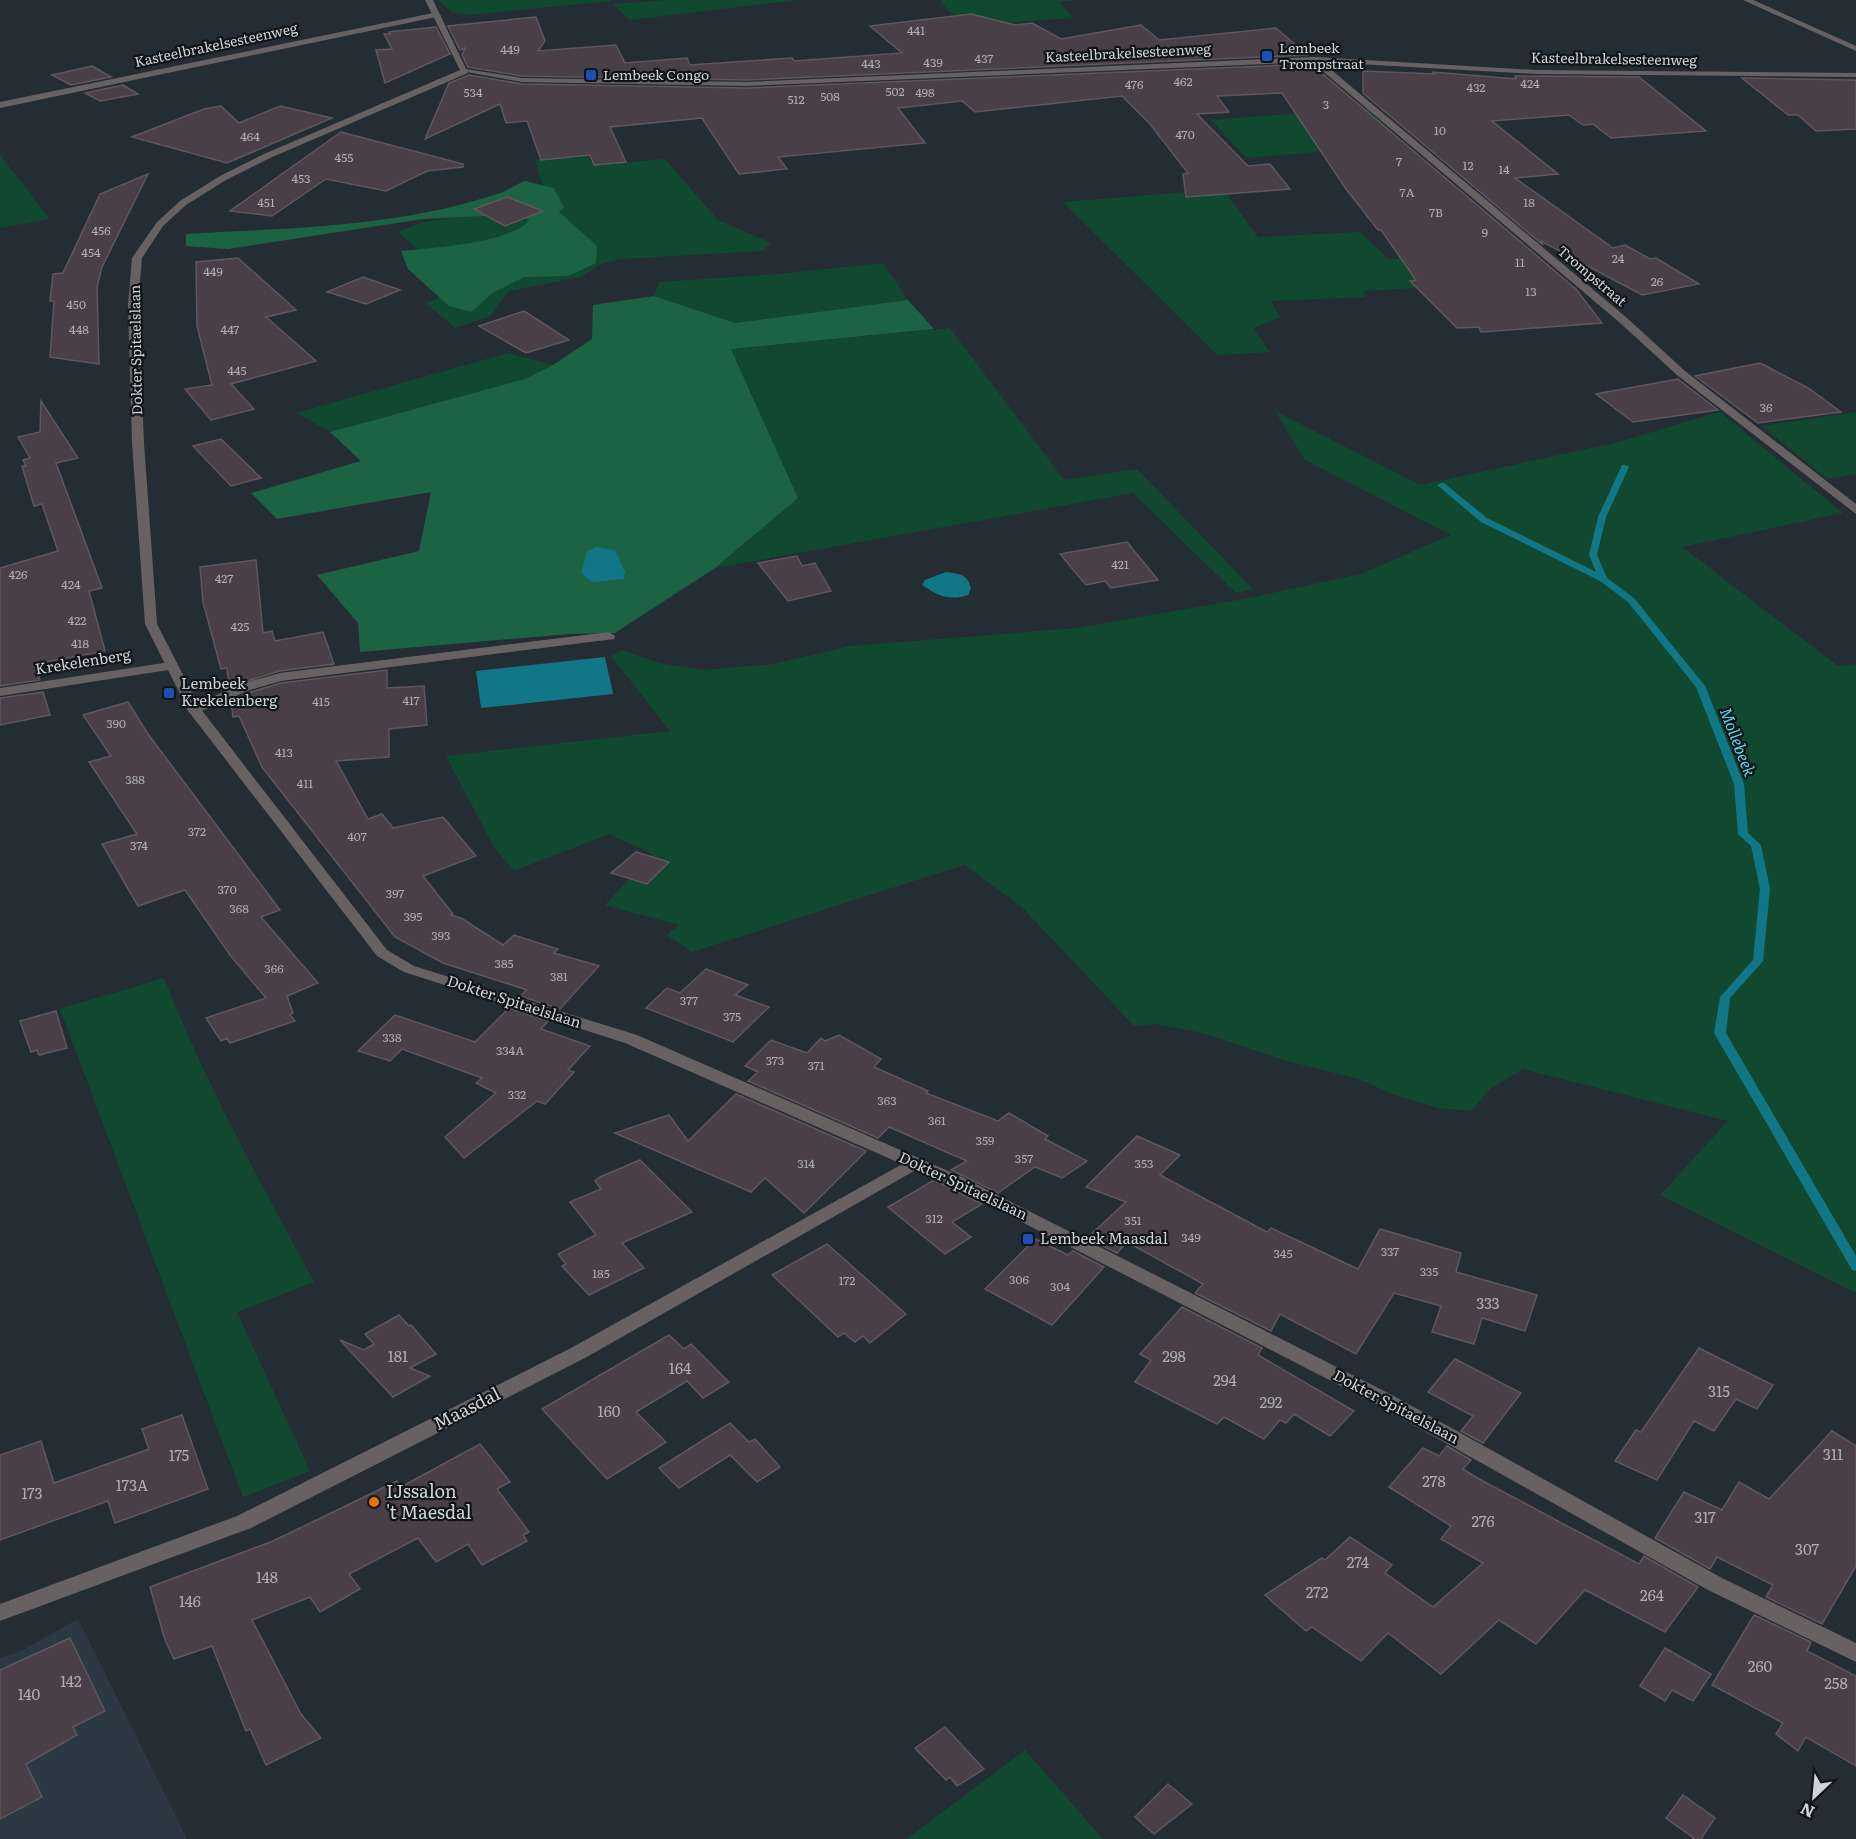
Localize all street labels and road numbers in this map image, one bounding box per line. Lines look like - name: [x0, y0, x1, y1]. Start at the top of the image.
- street label: Kasteelbrakelsesteenweg: [132, 17, 299, 71]
- street label: Kasteelbrakelsesteenweg: [1044, 38, 1212, 66]
- street label: Kasteelbrakelsesteenweg: [1531, 47, 1698, 69]
- street label: Trompstraat: [1554, 240, 1632, 310]
- street label: Dokter Spitaelslaan: [124, 285, 146, 415]
- street label: Krekelenberg: [33, 642, 133, 679]
- street label: Dokter Spitaelslaan: [444, 968, 585, 1033]
- street label: Dokter Spitaelslaan: [895, 1145, 1032, 1225]
- street label: Dokter Spitaelslaan: [1330, 1363, 1464, 1449]
- street label: Maasdal: [428, 1379, 504, 1436]

